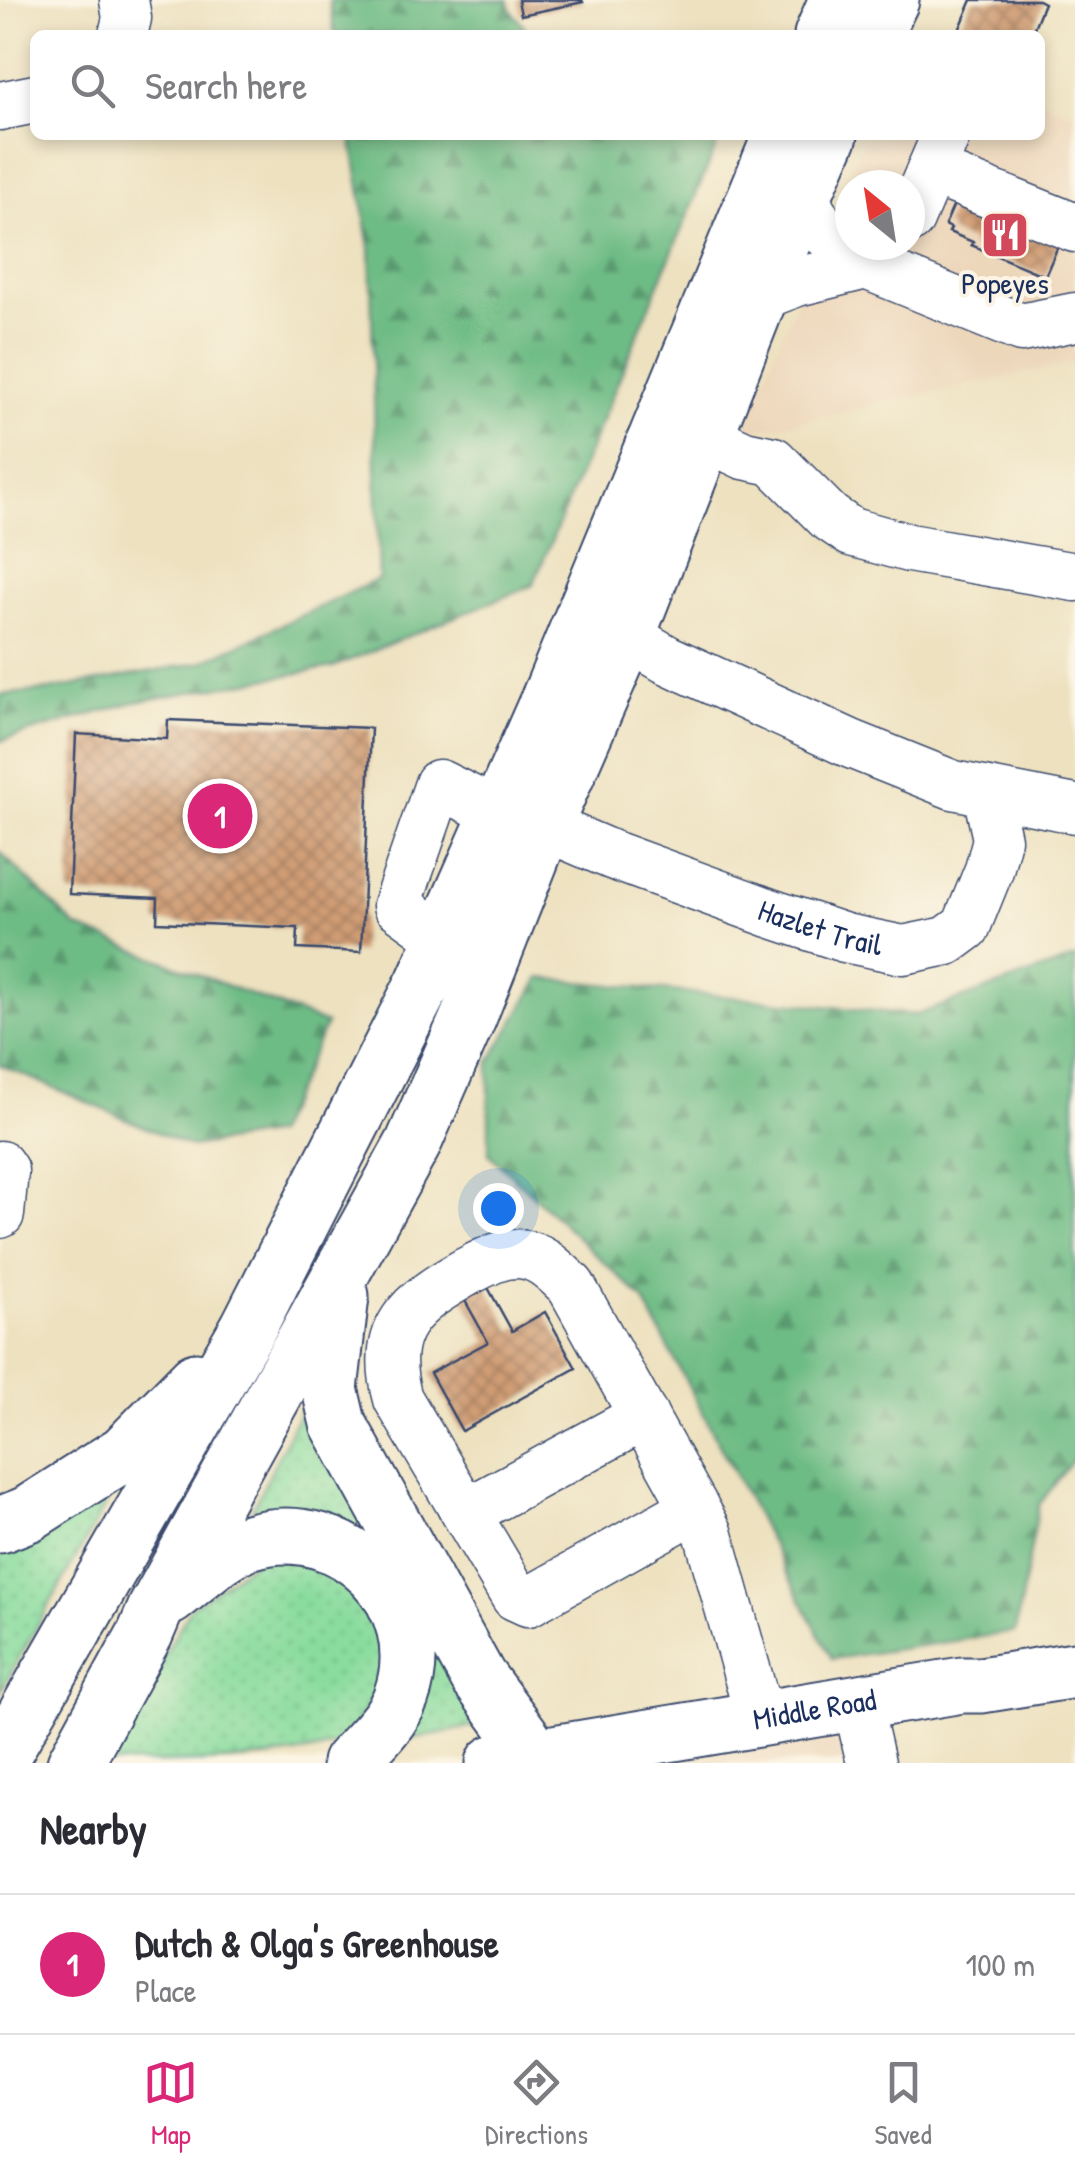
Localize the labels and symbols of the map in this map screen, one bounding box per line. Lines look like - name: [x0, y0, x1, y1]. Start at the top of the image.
- north arrow: [835, 170, 925, 260]
- restaurant icon: Popeyes: [979, 209, 1031, 261]
- place label: Popeyes: [961, 263, 1049, 303]
- pin: 1: [188, 778, 252, 854]
- street label: Hazlet Trail: [753, 889, 886, 964]
- your location: [473, 1183, 524, 1234]
- street label: Middle Road: [750, 1679, 879, 1739]

